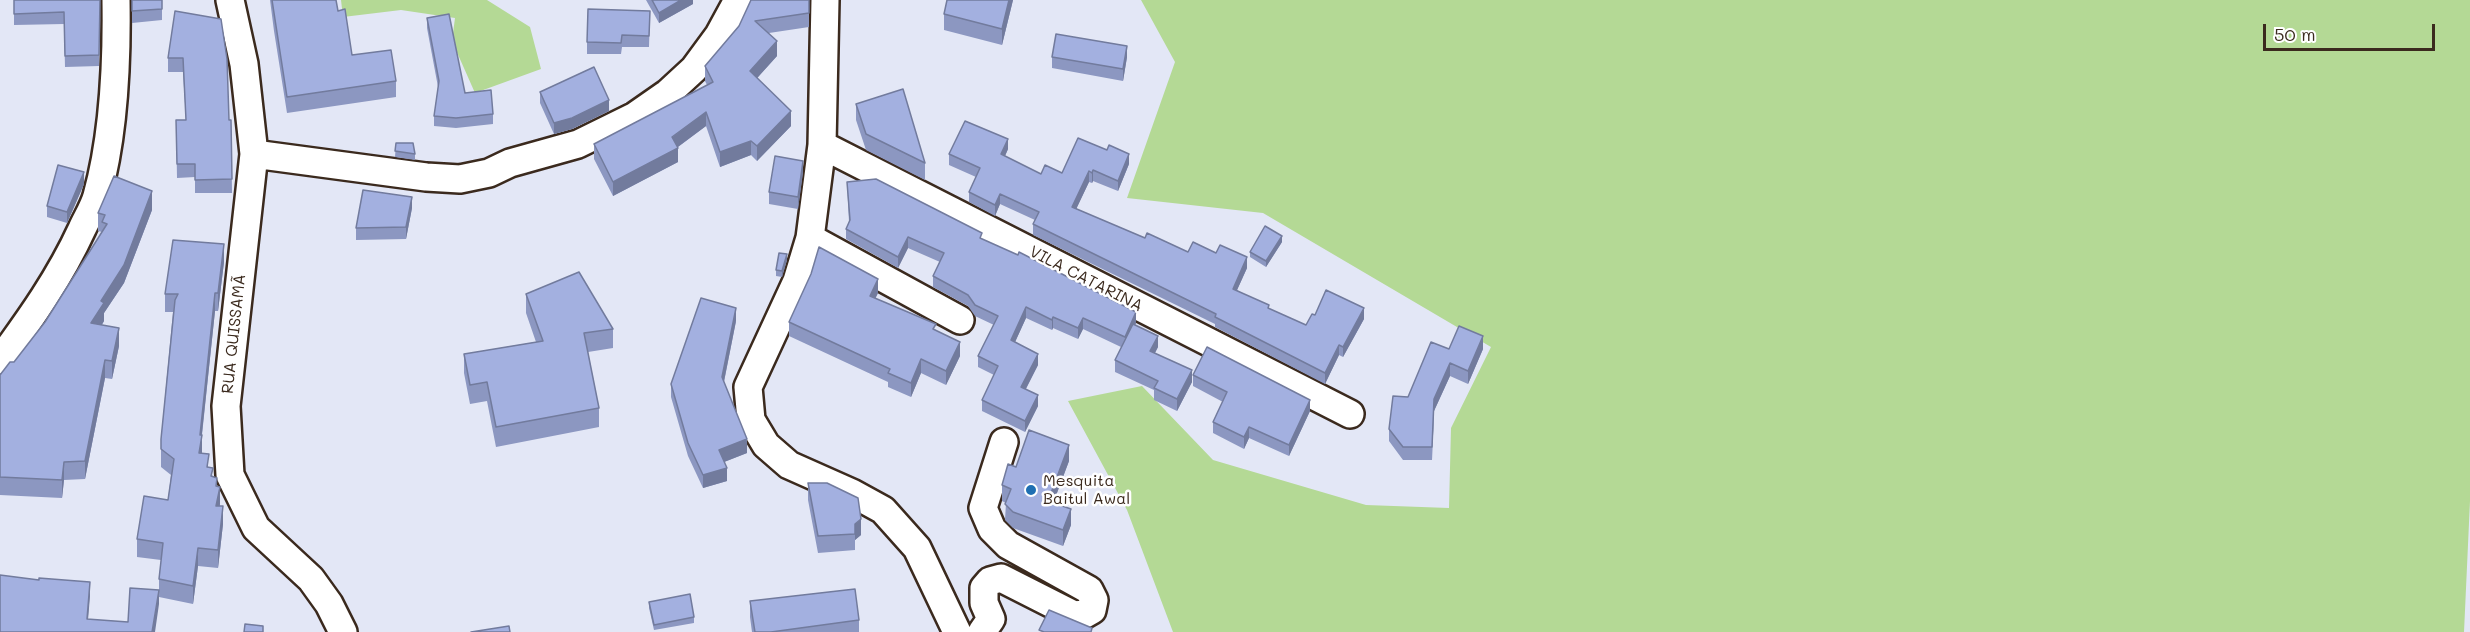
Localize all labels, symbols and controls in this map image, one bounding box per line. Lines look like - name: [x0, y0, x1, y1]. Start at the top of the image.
- scale bar: [2266, 12, 2438, 50]
- text: 50 m: [2274, 22, 2316, 46]
- street label: VILA CATARINA: [1026, 242, 1146, 316]
- street label: RUA QUISSAMÃ: [218, 273, 250, 395]
- place label: Mesquita Baitul Awal: [1043, 471, 1130, 509]
- marker: Mesquita Baitul Awal: [1024, 483, 1038, 497]

